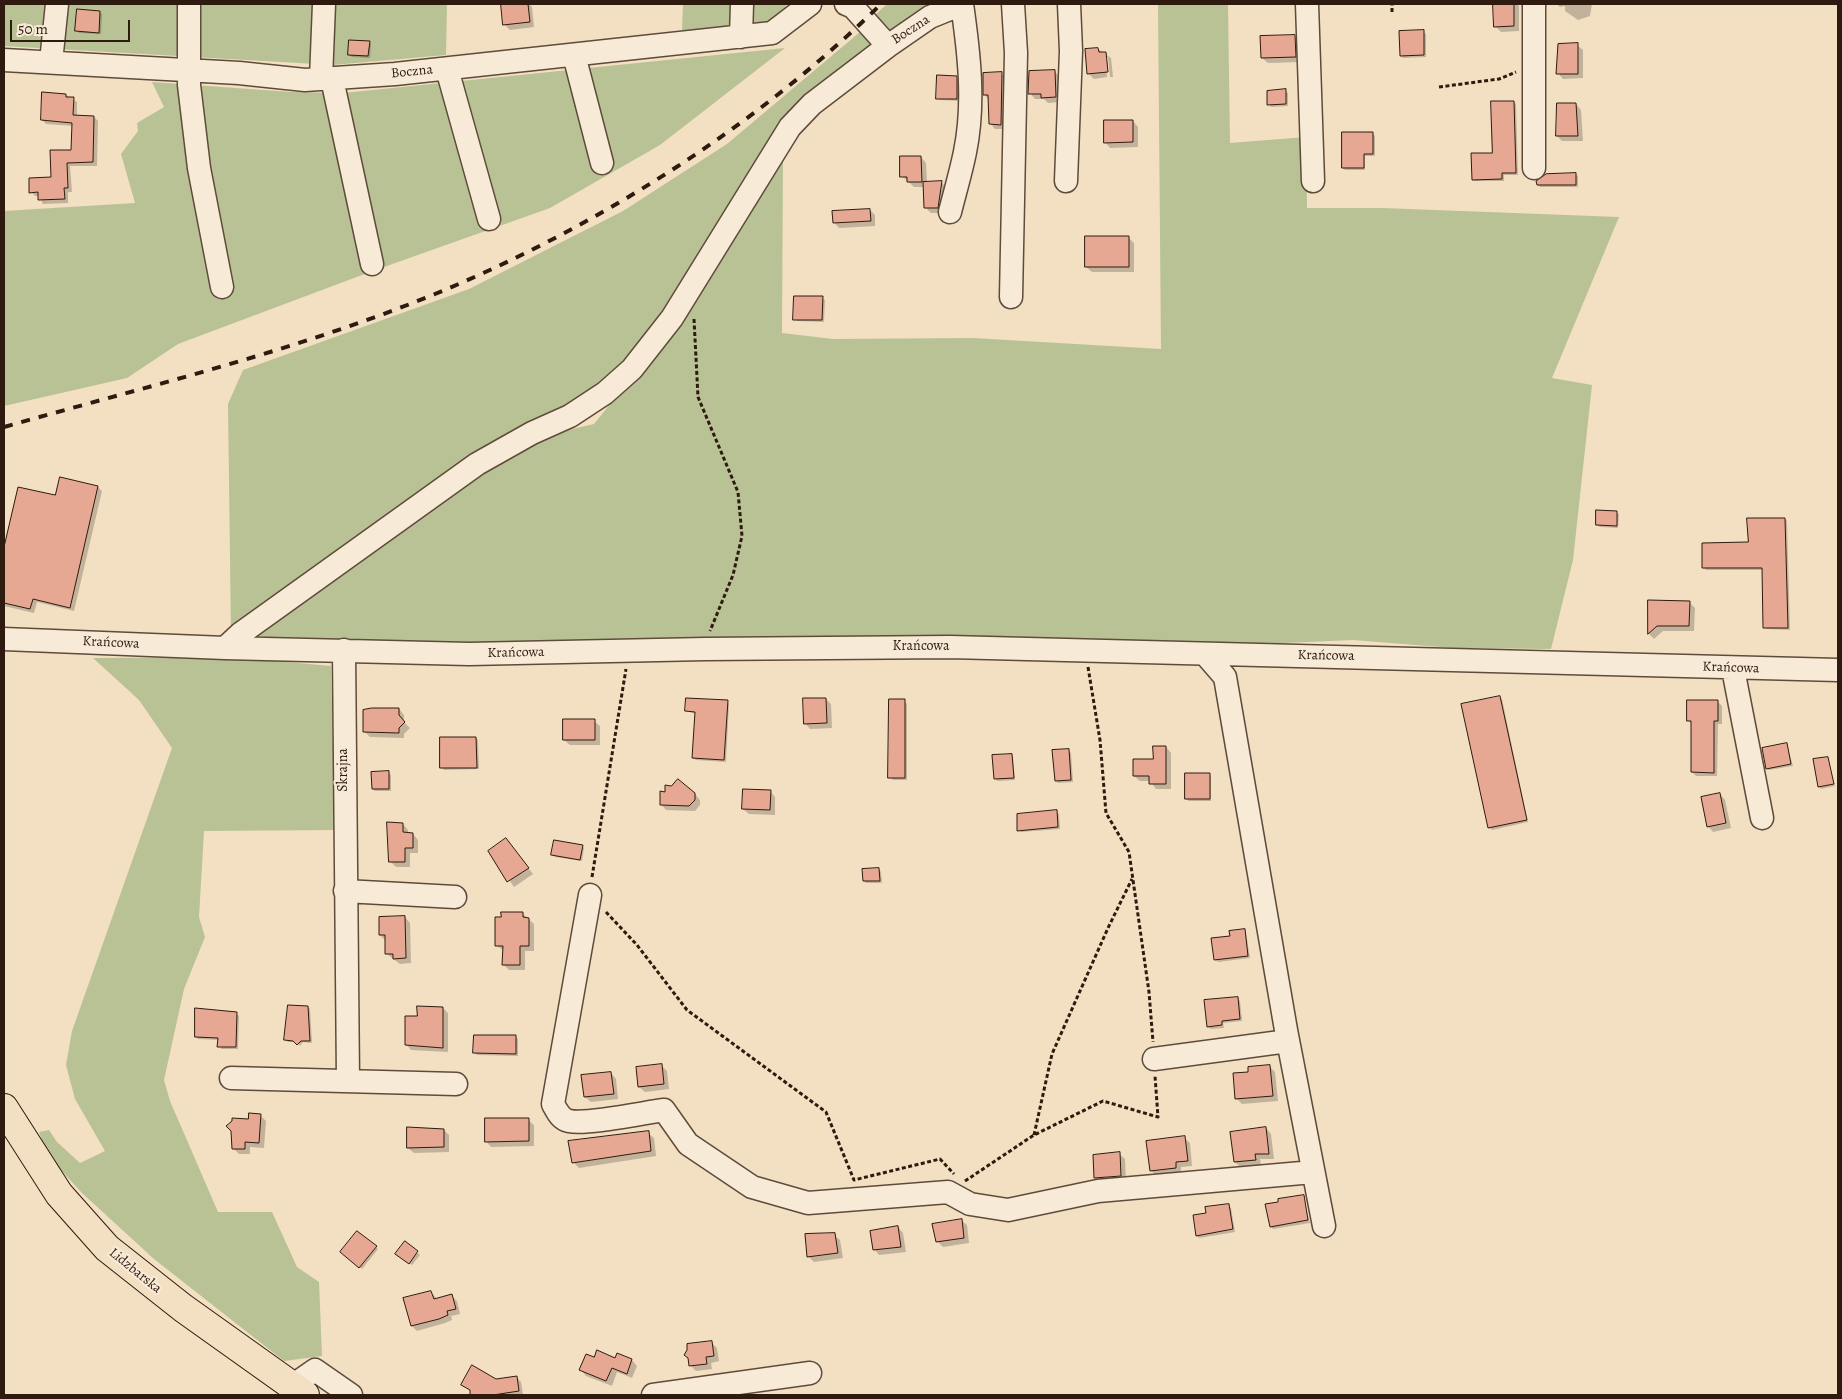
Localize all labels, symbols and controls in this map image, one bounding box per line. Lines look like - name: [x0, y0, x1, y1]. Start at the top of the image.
- scale bar: [12, 10, 132, 42]
- street label: Boczna: [889, 12, 933, 48]
- text: 50 m: [18, 19, 48, 39]
- street label: Boczna: [390, 61, 434, 83]
- street label: Krańcowa: [82, 633, 140, 653]
- street label: Krańcowa: [892, 639, 950, 655]
- street label: Krańcowa: [487, 644, 545, 662]
- street label: Krańcowa: [1297, 647, 1355, 665]
- street label: Krańcowa: [1702, 659, 1760, 677]
- street label: Skrajna: [336, 748, 352, 792]
- street label: Lidzbarska: [105, 1245, 165, 1297]

